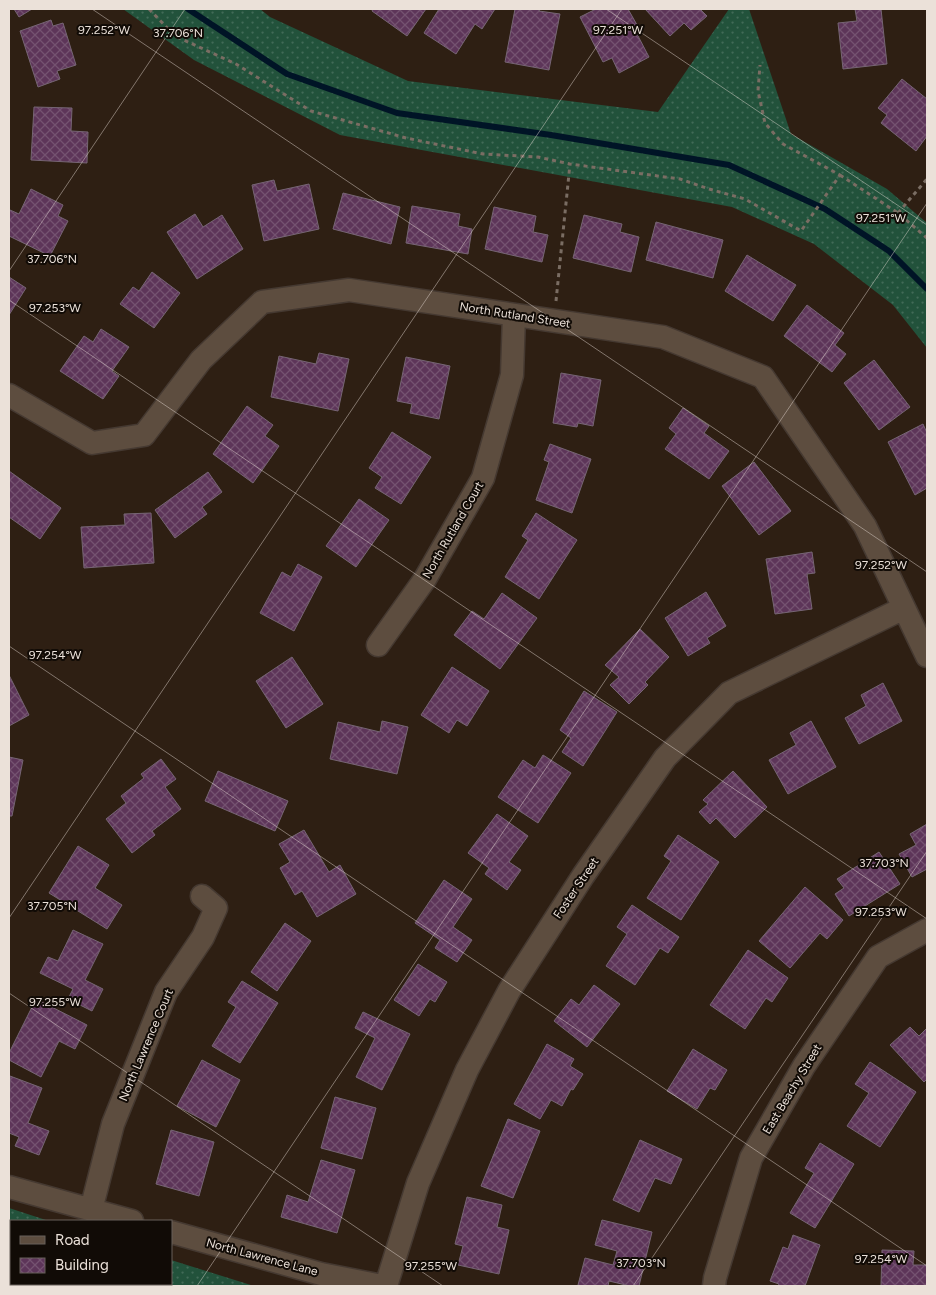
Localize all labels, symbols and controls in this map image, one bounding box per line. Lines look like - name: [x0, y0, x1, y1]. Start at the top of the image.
- text: 97.252°W: [78, 23, 130, 37]
- text: 97.251°W: [593, 23, 644, 37]
- text: 37.706°N: [153, 26, 203, 40]
- text: 97.251°W: [856, 211, 907, 225]
- text: 37.706°N: [27, 252, 77, 266]
- street label: North Rutland Street: [458, 299, 572, 331]
- text: 97.253°W: [29, 301, 81, 315]
- street label: North Rutland Court: [420, 479, 487, 581]
- text: 97.252°W: [855, 558, 907, 572]
- text: 97.254°W: [29, 648, 82, 662]
- street label: Foster Street: [550, 854, 602, 921]
- text: 37.703°N: [859, 856, 909, 870]
- text: 37.705°N: [27, 899, 77, 913]
- text: 97.253°W: [855, 905, 907, 919]
- street label: North Lawrence Court: [116, 986, 176, 1103]
- text: 97.255°W: [29, 995, 82, 1009]
- street label: East Beachy Street: [760, 1041, 825, 1136]
- legend: [10, 1220, 172, 1285]
- text: Road: [55, 1231, 90, 1249]
- street label: North Lawrence Lane: [205, 1235, 320, 1279]
- text: 97.254°W: [855, 1252, 908, 1266]
- text: Building: [55, 1256, 109, 1274]
- text: 37.703°N: [616, 1256, 666, 1270]
- text: 97.255°W: [405, 1259, 458, 1273]

